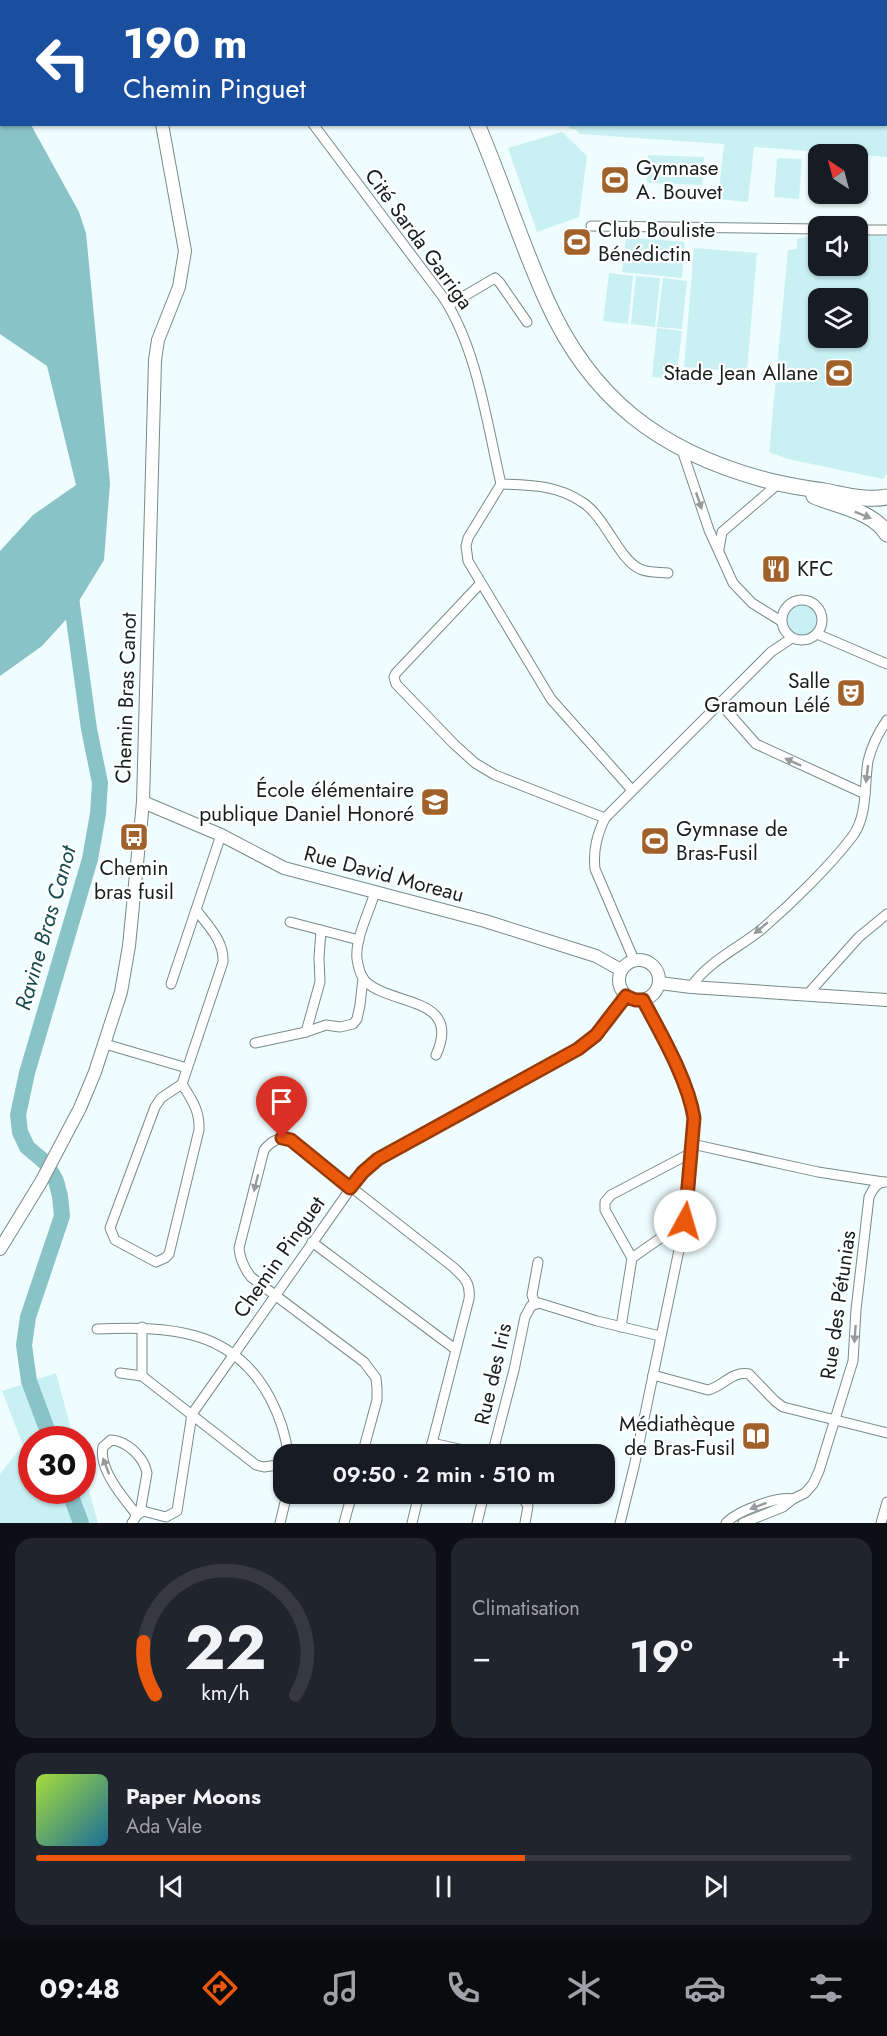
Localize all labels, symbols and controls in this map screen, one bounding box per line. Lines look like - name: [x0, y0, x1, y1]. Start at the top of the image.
- text: 190 m: [123, 13, 247, 74]
- icon: left: [24, 24, 102, 102]
- text: Chemin Pinguet: [123, 69, 306, 108]
- north arrow: [808, 144, 868, 204]
- map controls: [808, 144, 868, 348]
- place label: Gymnase A. Bouvet: [636, 153, 722, 207]
- street label: Cité Sarda Garriga: [358, 162, 480, 316]
- sports icon: Gymnase A. Bouvet: [599, 164, 631, 196]
- place label: Club Bouliste Bénédictin: [598, 215, 716, 269]
- button: sound: [808, 216, 868, 276]
- sports icon: Club Bouliste Bénédictin: [561, 226, 593, 258]
- button: layers: [808, 288, 868, 348]
- sports icon: Stade Jean Allane: [823, 357, 855, 389]
- place label: Stade Jean Allane: [664, 358, 818, 388]
- one-way arrow: [695, 492, 705, 510]
- one-way arrow: [854, 511, 872, 521]
- restaurant icon: KFC: [760, 553, 792, 585]
- place label: KFC: [797, 554, 834, 584]
- street label: Chemin Bras Canot: [108, 612, 144, 784]
- place label: Salle Gramoun Lélé: [704, 666, 830, 720]
- theatre icon: Salle Gramoun Lélé: [835, 677, 867, 709]
- one-way arrow: [784, 757, 801, 766]
- one-way arrow: [862, 764, 872, 783]
- place label: École élémentaire publique Daniel Honoré: [199, 775, 414, 829]
- school or university icon: École élémentaire publique Daniel Honoré: [419, 786, 451, 818]
- place label: Gymnase de Bras-Fusil: [676, 814, 788, 868]
- bus stop icon: Chemin bras fusil: [118, 821, 150, 853]
- sports icon: Gymnase de Bras-Fusil: [639, 825, 671, 857]
- street label: Rue David Moreau: [301, 838, 467, 910]
- water label: Ravine Bras Canot: [6, 840, 84, 1014]
- place label: Chemin bras fusil: [94, 853, 174, 907]
- one-way arrow: [753, 922, 769, 935]
- pin: [256, 1076, 307, 1138]
- icon: arrive: [265, 1085, 298, 1118]
- one-way arrow: [250, 1174, 260, 1192]
- position arrow: [653, 1189, 717, 1253]
- street label: Chemin Pinguet: [226, 1190, 332, 1324]
- street label: Rue des Pétunias: [813, 1229, 863, 1381]
- street label: Rue des Iris: [467, 1320, 519, 1428]
- one-way arrow: [850, 1325, 859, 1344]
- place label: Médiathèque de Bras-Fusil: [619, 1409, 735, 1463]
- library icon: Médiathèque de Bras-Fusil: [740, 1420, 772, 1452]
- speed limit sign: 30: [18, 1426, 96, 1504]
- one-way arrow: [101, 1457, 110, 1475]
- text: 09:50 · 2 min · 510 m: [333, 1458, 555, 1490]
- one-way arrow: [749, 1502, 767, 1512]
- text: Climatisation: [472, 1594, 580, 1623]
- text: 22: [185, 1602, 266, 1692]
- text: 19°: [629, 1624, 693, 1689]
- text: −: [472, 1633, 491, 1680]
- text: +: [831, 1633, 851, 1680]
- text: km/h: [201, 1677, 250, 1708]
- text: Paper Moons: [126, 1780, 261, 1812]
- text: Ada Vale: [126, 1812, 202, 1841]
- icon: previous: [155, 1870, 188, 1903]
- icon: pause: [427, 1870, 460, 1903]
- icon: next: [699, 1870, 732, 1903]
- icon: directions: [199, 1967, 241, 2009]
- icon: music: [320, 1967, 362, 2009]
- icon: phone: [442, 1967, 484, 2009]
- icon: climate: [563, 1967, 605, 2009]
- icon: car: [684, 1967, 726, 2009]
- icon: filters: [805, 1967, 847, 2009]
- text: 09:48: [40, 1969, 120, 2008]

